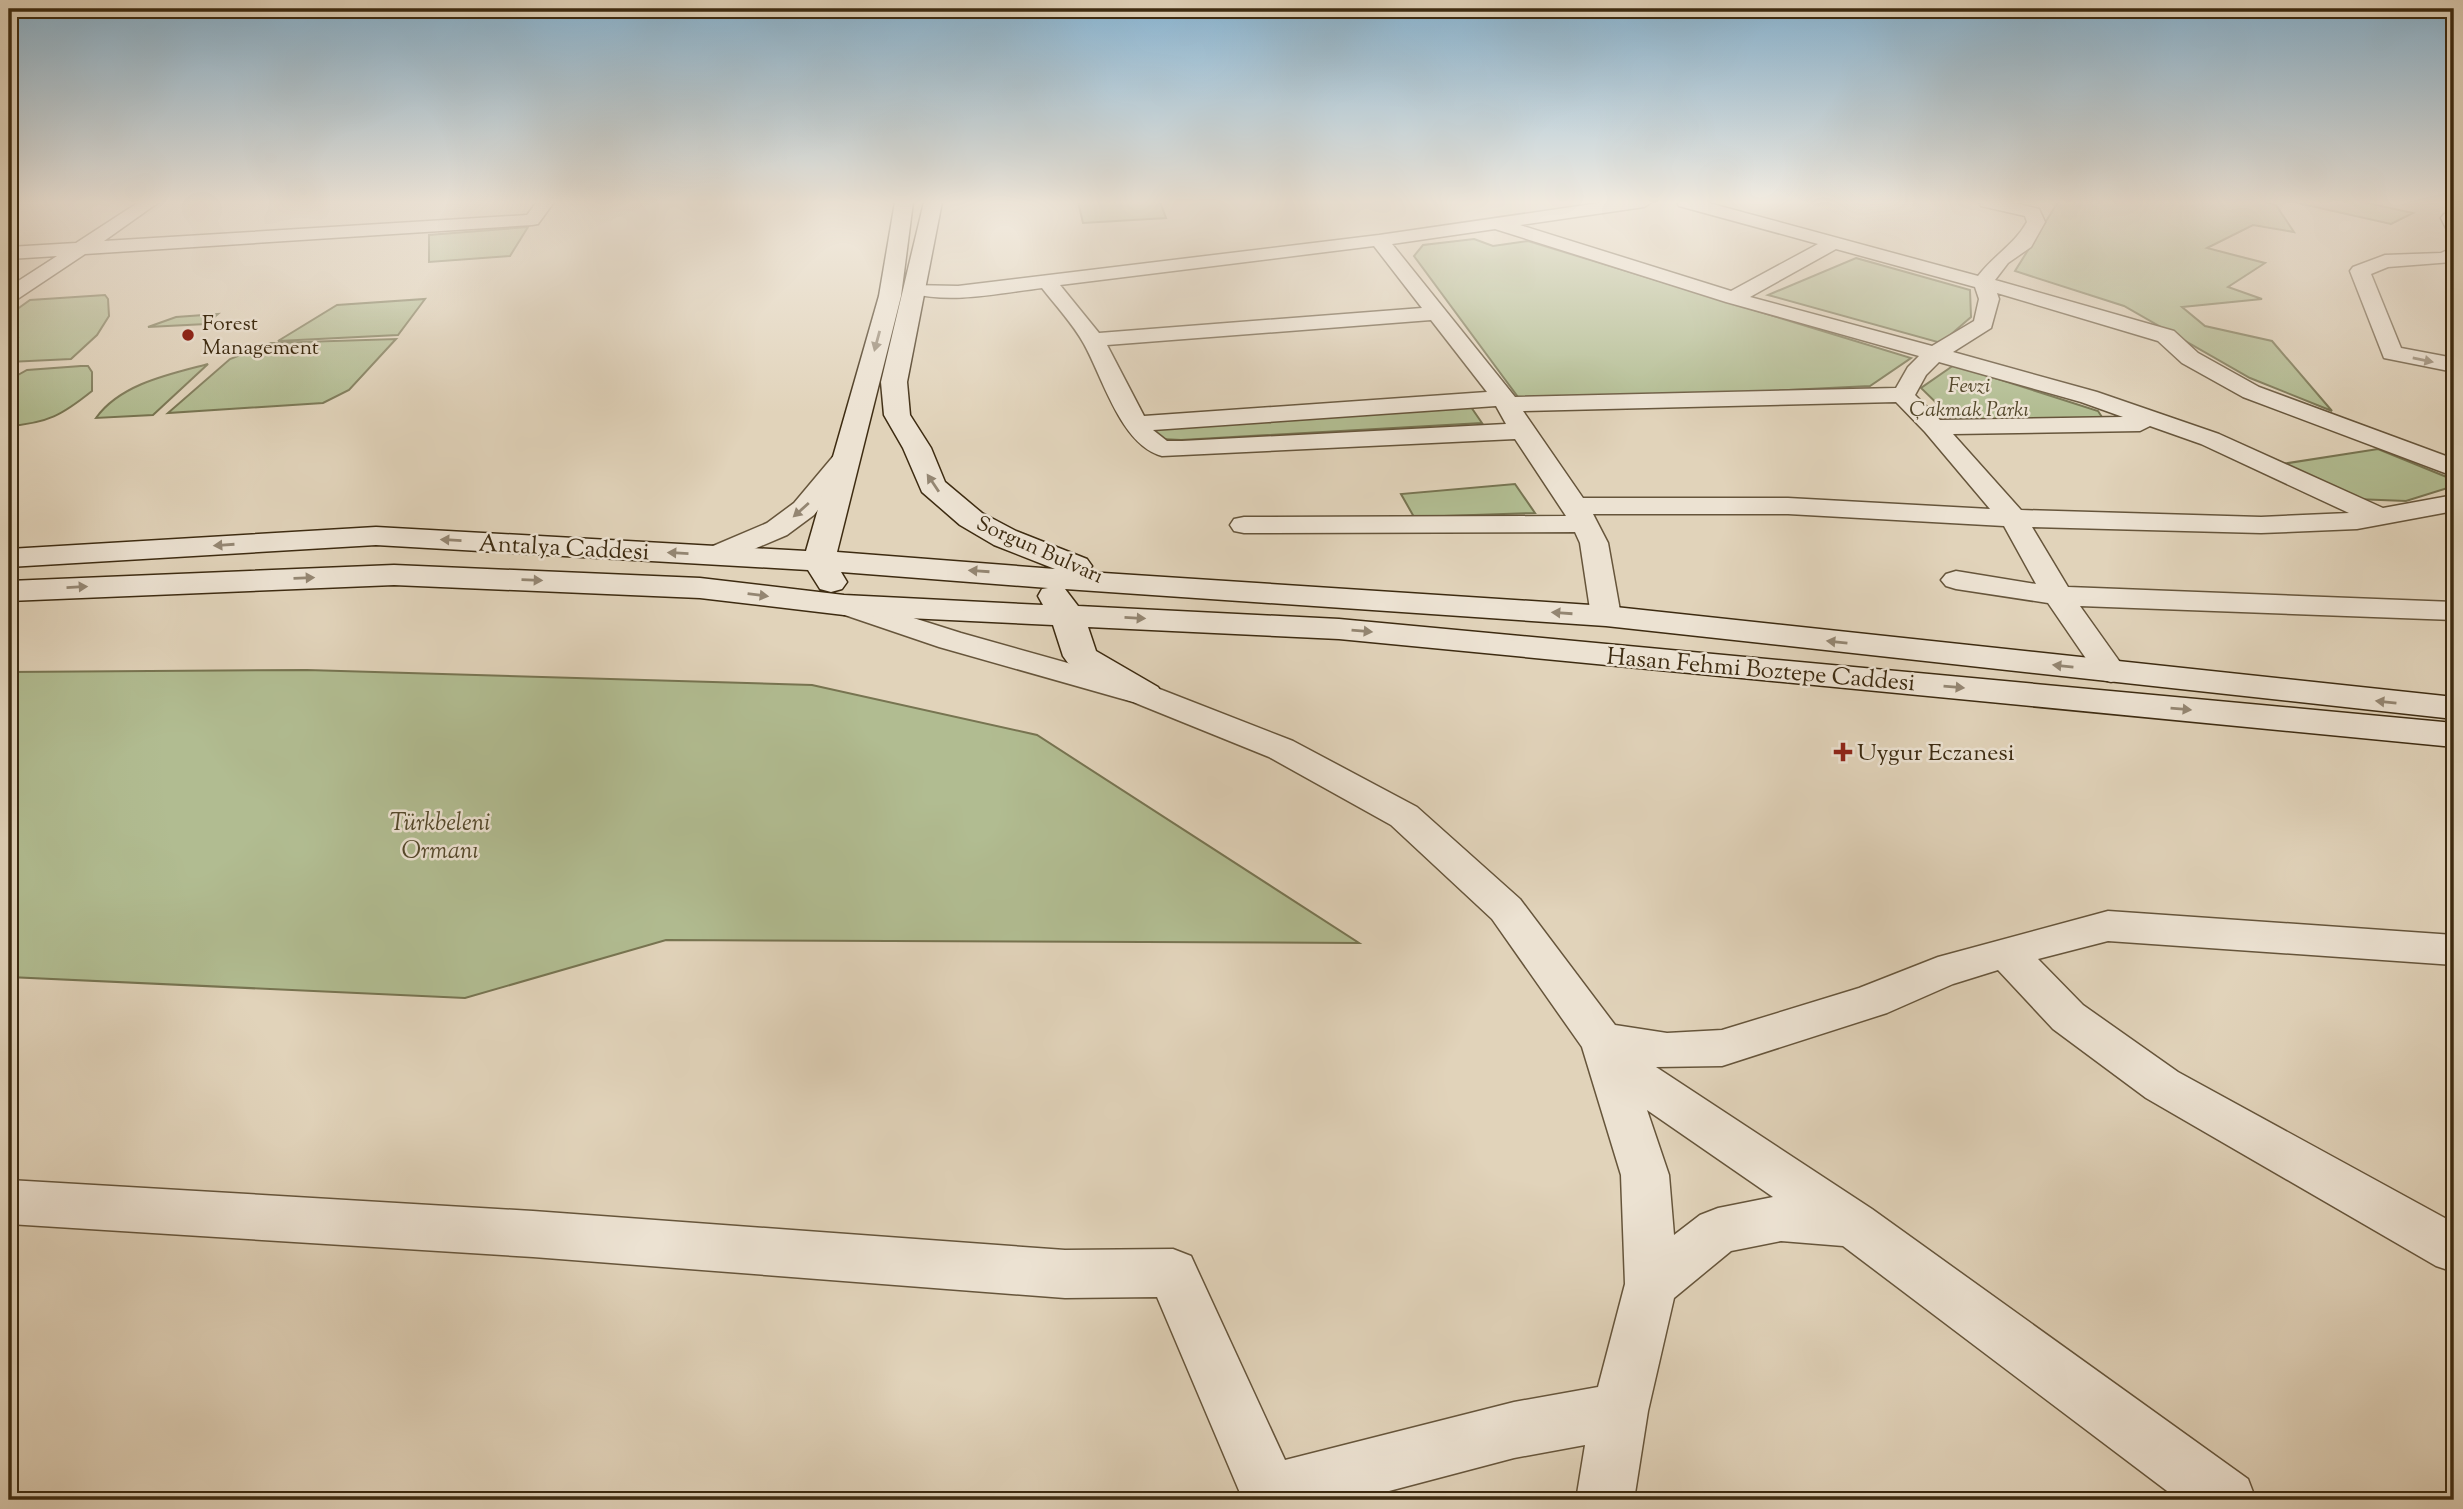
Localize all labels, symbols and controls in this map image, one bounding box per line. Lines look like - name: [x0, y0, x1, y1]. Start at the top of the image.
- place label: Forest Management: [202, 310, 319, 364]
- marker: Forest Management: [180, 327, 196, 343]
- one-way arrow: [871, 330, 882, 352]
- one-way arrow: [2412, 354, 2434, 365]
- park label: Fevzi Çakmak Parkı: [1909, 372, 2029, 426]
- one-way arrow: [927, 474, 941, 493]
- one-way arrow: [792, 502, 810, 518]
- street label: Sorgun Bulvarı: [971, 509, 1108, 592]
- street label: Antalya Caddesi: [478, 528, 650, 570]
- one-way arrow: [440, 535, 462, 546]
- one-way arrow: [213, 540, 235, 551]
- one-way arrow: [667, 547, 689, 558]
- one-way arrow: [968, 565, 990, 576]
- one-way arrow: [293, 572, 315, 583]
- one-way arrow: [521, 574, 543, 585]
- one-way arrow: [66, 581, 88, 592]
- one-way arrow: [748, 590, 770, 601]
- one-way arrow: [1550, 607, 1572, 618]
- one-way arrow: [1124, 613, 1146, 624]
- one-way arrow: [1351, 626, 1373, 637]
- one-way arrow: [1825, 636, 1847, 647]
- street label: Hasan Fehmi Boztepe Caddesi: [1605, 641, 1917, 701]
- one-way arrow: [2052, 661, 2074, 672]
- one-way arrow: [1944, 682, 1966, 693]
- one-way arrow: [2375, 697, 2397, 708]
- one-way arrow: [2170, 704, 2192, 715]
- place label: Uygur Eczanesi: [1857, 737, 2015, 771]
- marker: Uygur Eczanesi: [1835, 744, 1851, 760]
- park label: Türkbeleni Ormanı: [390, 807, 490, 869]

